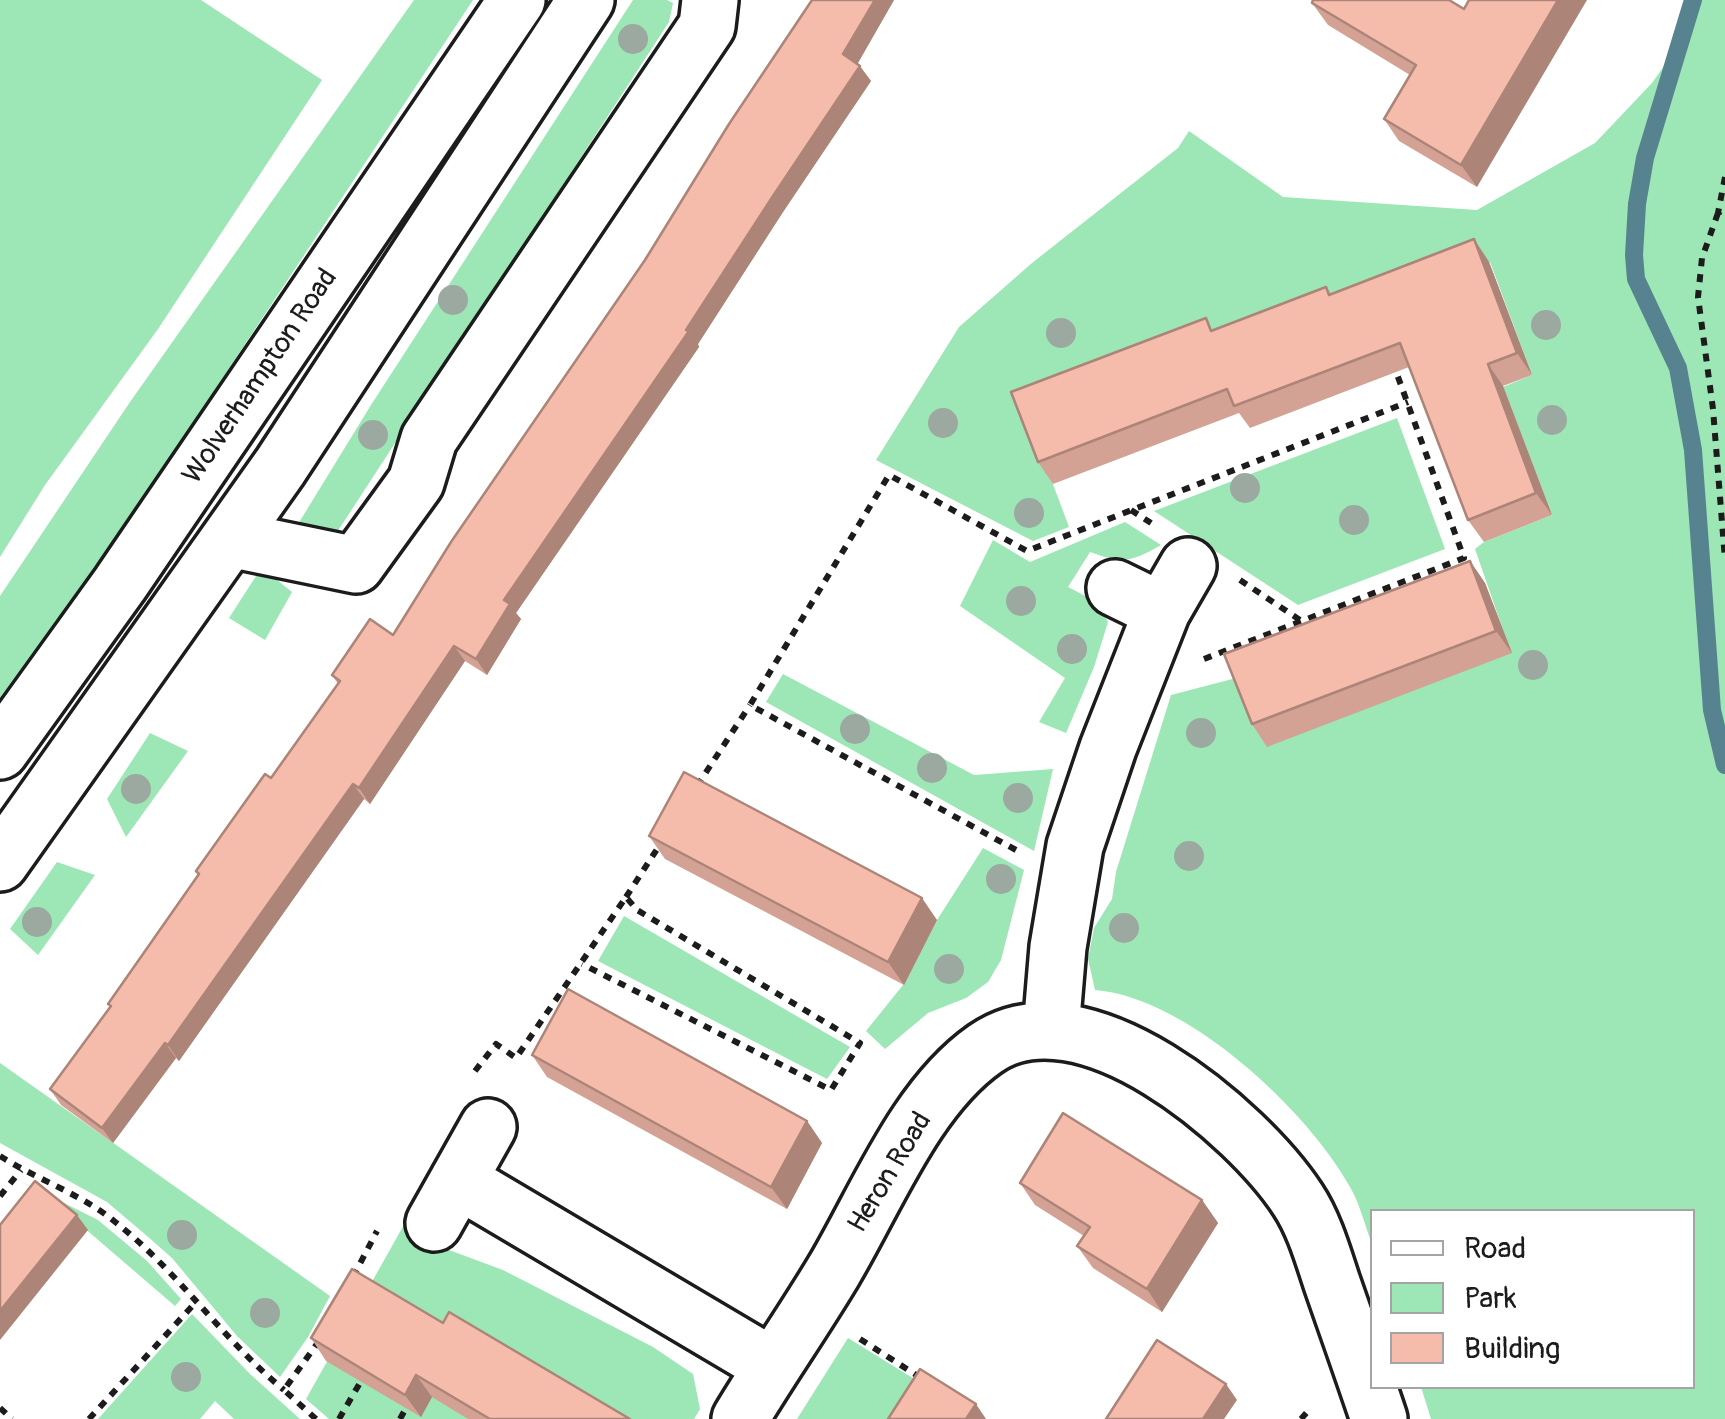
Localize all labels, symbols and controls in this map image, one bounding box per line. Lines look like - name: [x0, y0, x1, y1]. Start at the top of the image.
- street label: Wolverhampton Road: [177, 263, 345, 491]
- street label: Heron Road: [842, 1107, 940, 1239]
- legend: [1370, 1209, 1695, 1389]
- text: Road: [1464, 1230, 1526, 1267]
- text: Park: [1464, 1280, 1517, 1317]
- text: Building: [1464, 1330, 1560, 1367]

